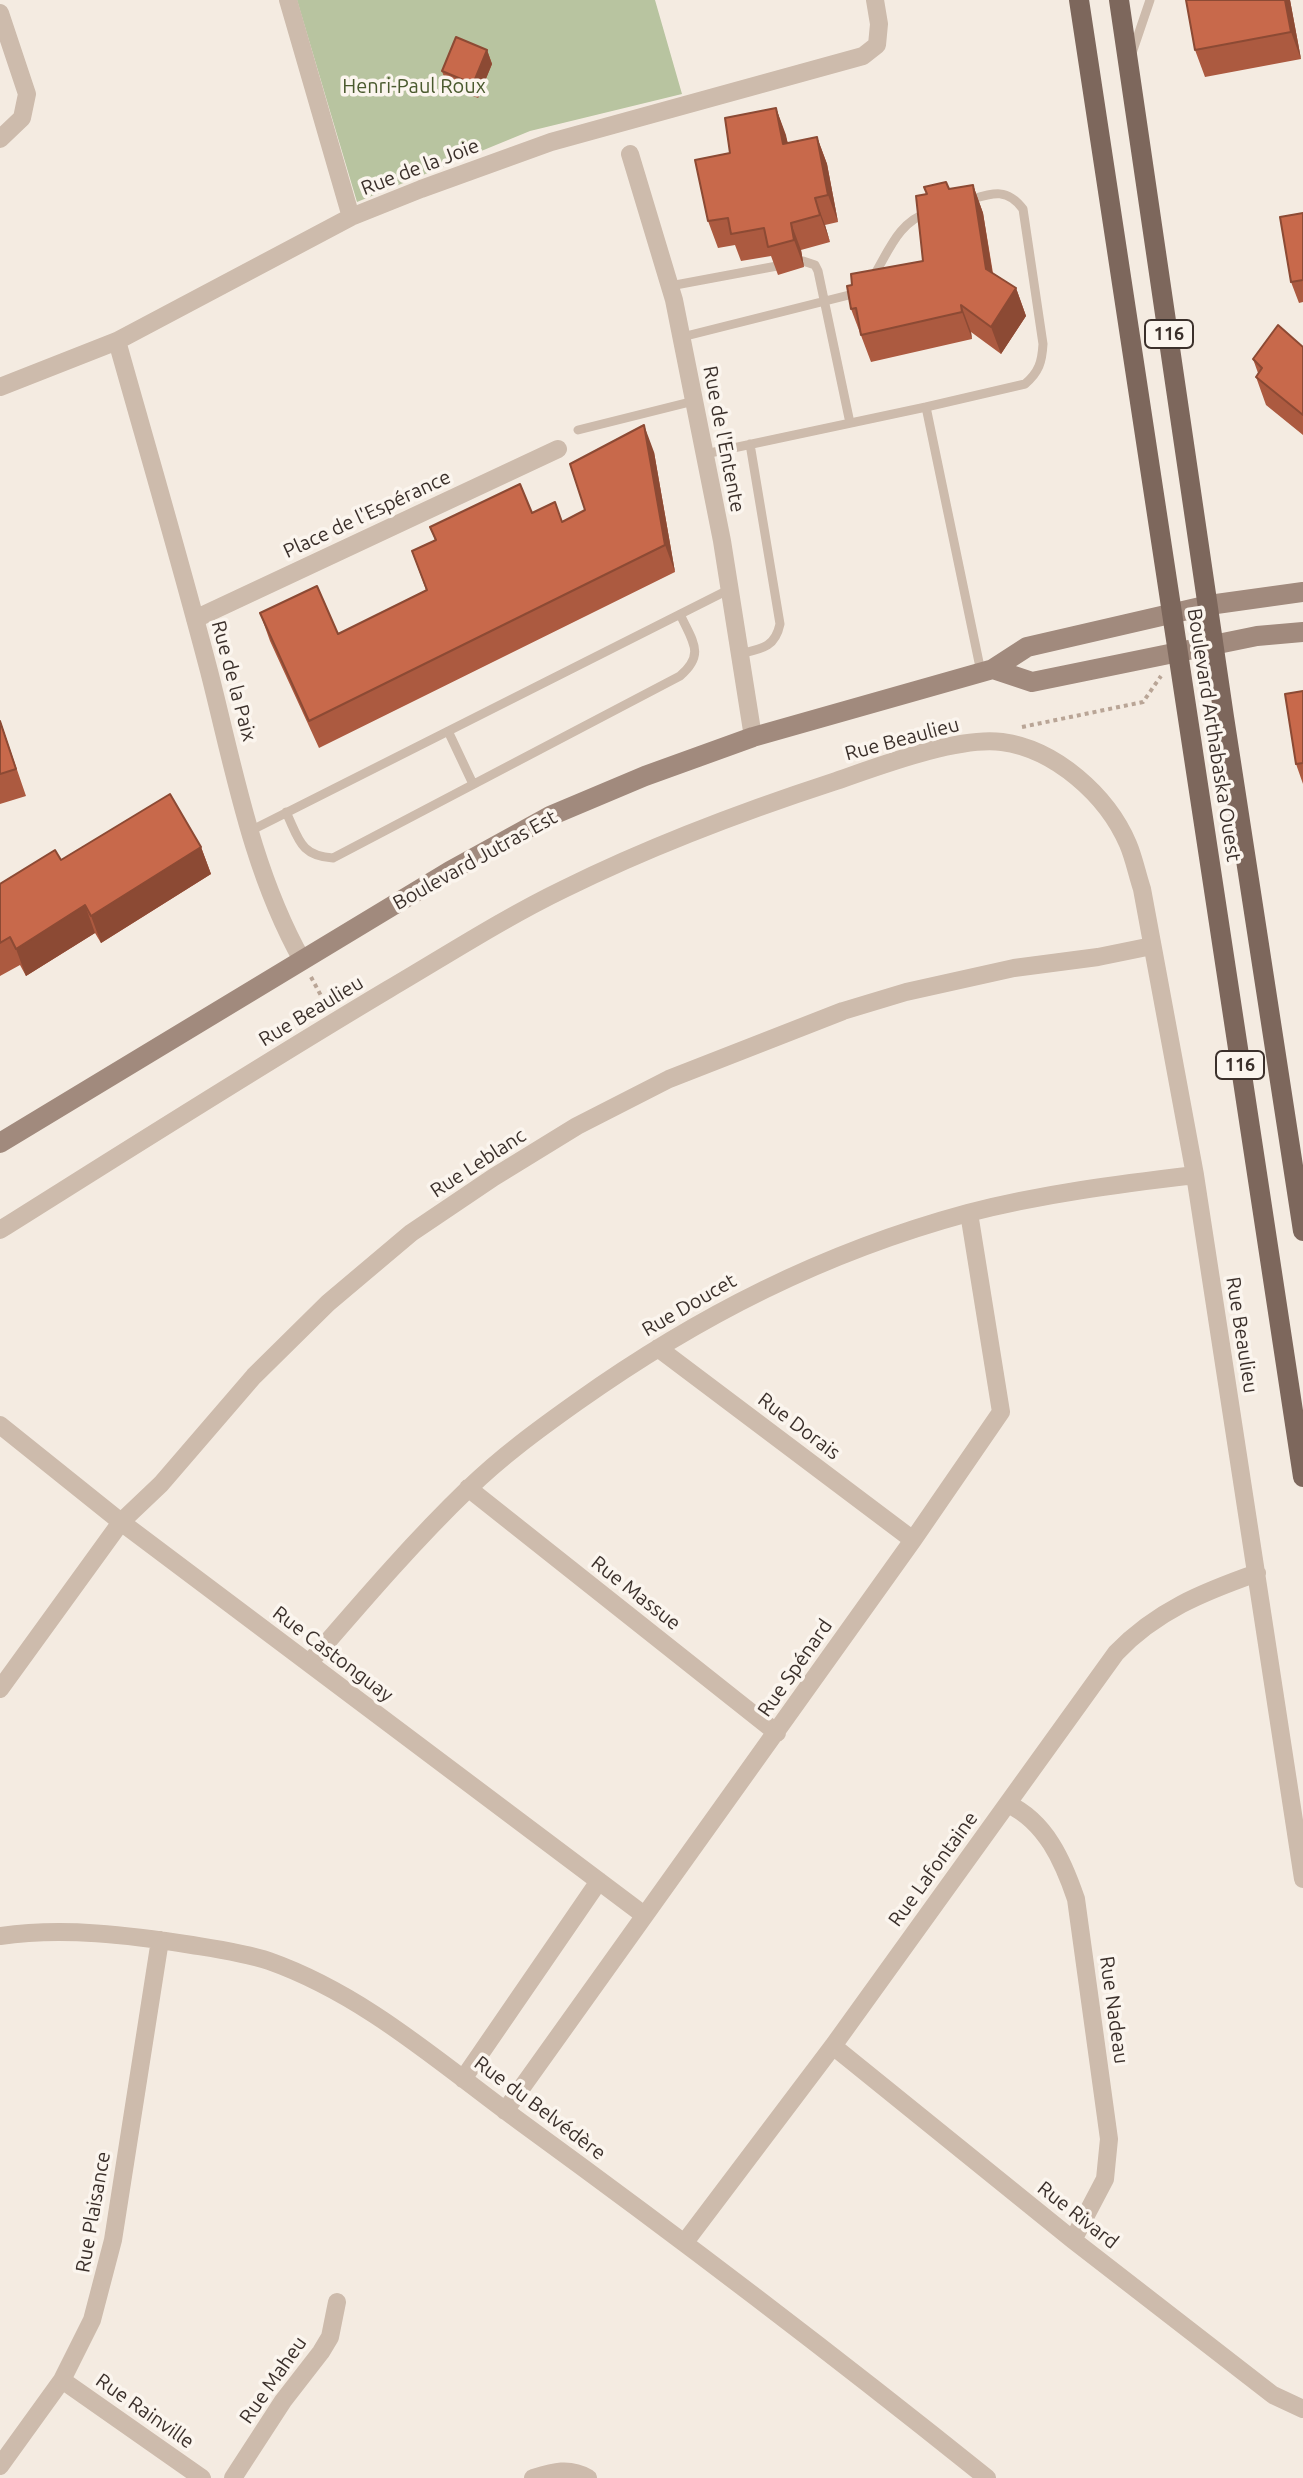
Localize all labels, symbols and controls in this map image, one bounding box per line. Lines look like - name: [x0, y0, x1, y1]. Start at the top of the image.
- park label: Henri-Paul Roux: [342, 74, 486, 98]
- street label: Rue de la Joie: [358, 134, 482, 200]
- road number: 116: [1145, 320, 1193, 348]
- street label: Rue de l'Entente: [698, 364, 750, 514]
- street label: Place de l'Espérance: [279, 465, 455, 563]
- street label: Boulevard Arthabaska Ouest: [1182, 607, 1246, 863]
- street label: Rue de la Paix: [206, 618, 262, 744]
- street label: Rue Beaulieu: [842, 712, 962, 766]
- street label: Boulevard Jutras Est: [389, 805, 561, 915]
- street label: Rue Beaulieu: [254, 970, 368, 1052]
- road number: 116: [1216, 1051, 1264, 1079]
- street label: Rue Leblanc: [426, 1123, 530, 1203]
- street label: Rue Doucet: [638, 1268, 740, 1342]
- street label: Rue Beaulieu: [1221, 1275, 1263, 1395]
- street label: Rue Dorais: [753, 1387, 845, 1465]
- street label: Rue Massue: [586, 1551, 686, 1635]
- street label: Rue Castonguay: [268, 1601, 398, 1707]
- street label: Rue Spénard: [753, 1615, 837, 1721]
- street label: Rue Lafontaine: [883, 1807, 983, 1931]
- street label: Rue Nadeau: [1095, 1955, 1133, 2065]
- street label: Rue du Belvédère: [470, 2051, 610, 2165]
- street label: Rue Plaisance: [71, 2150, 115, 2274]
- street label: Rue Rivard: [1033, 2176, 1123, 2254]
- street label: Rue Maheu: [234, 2332, 312, 2428]
- street label: Rue Rainville: [91, 2368, 199, 2454]

